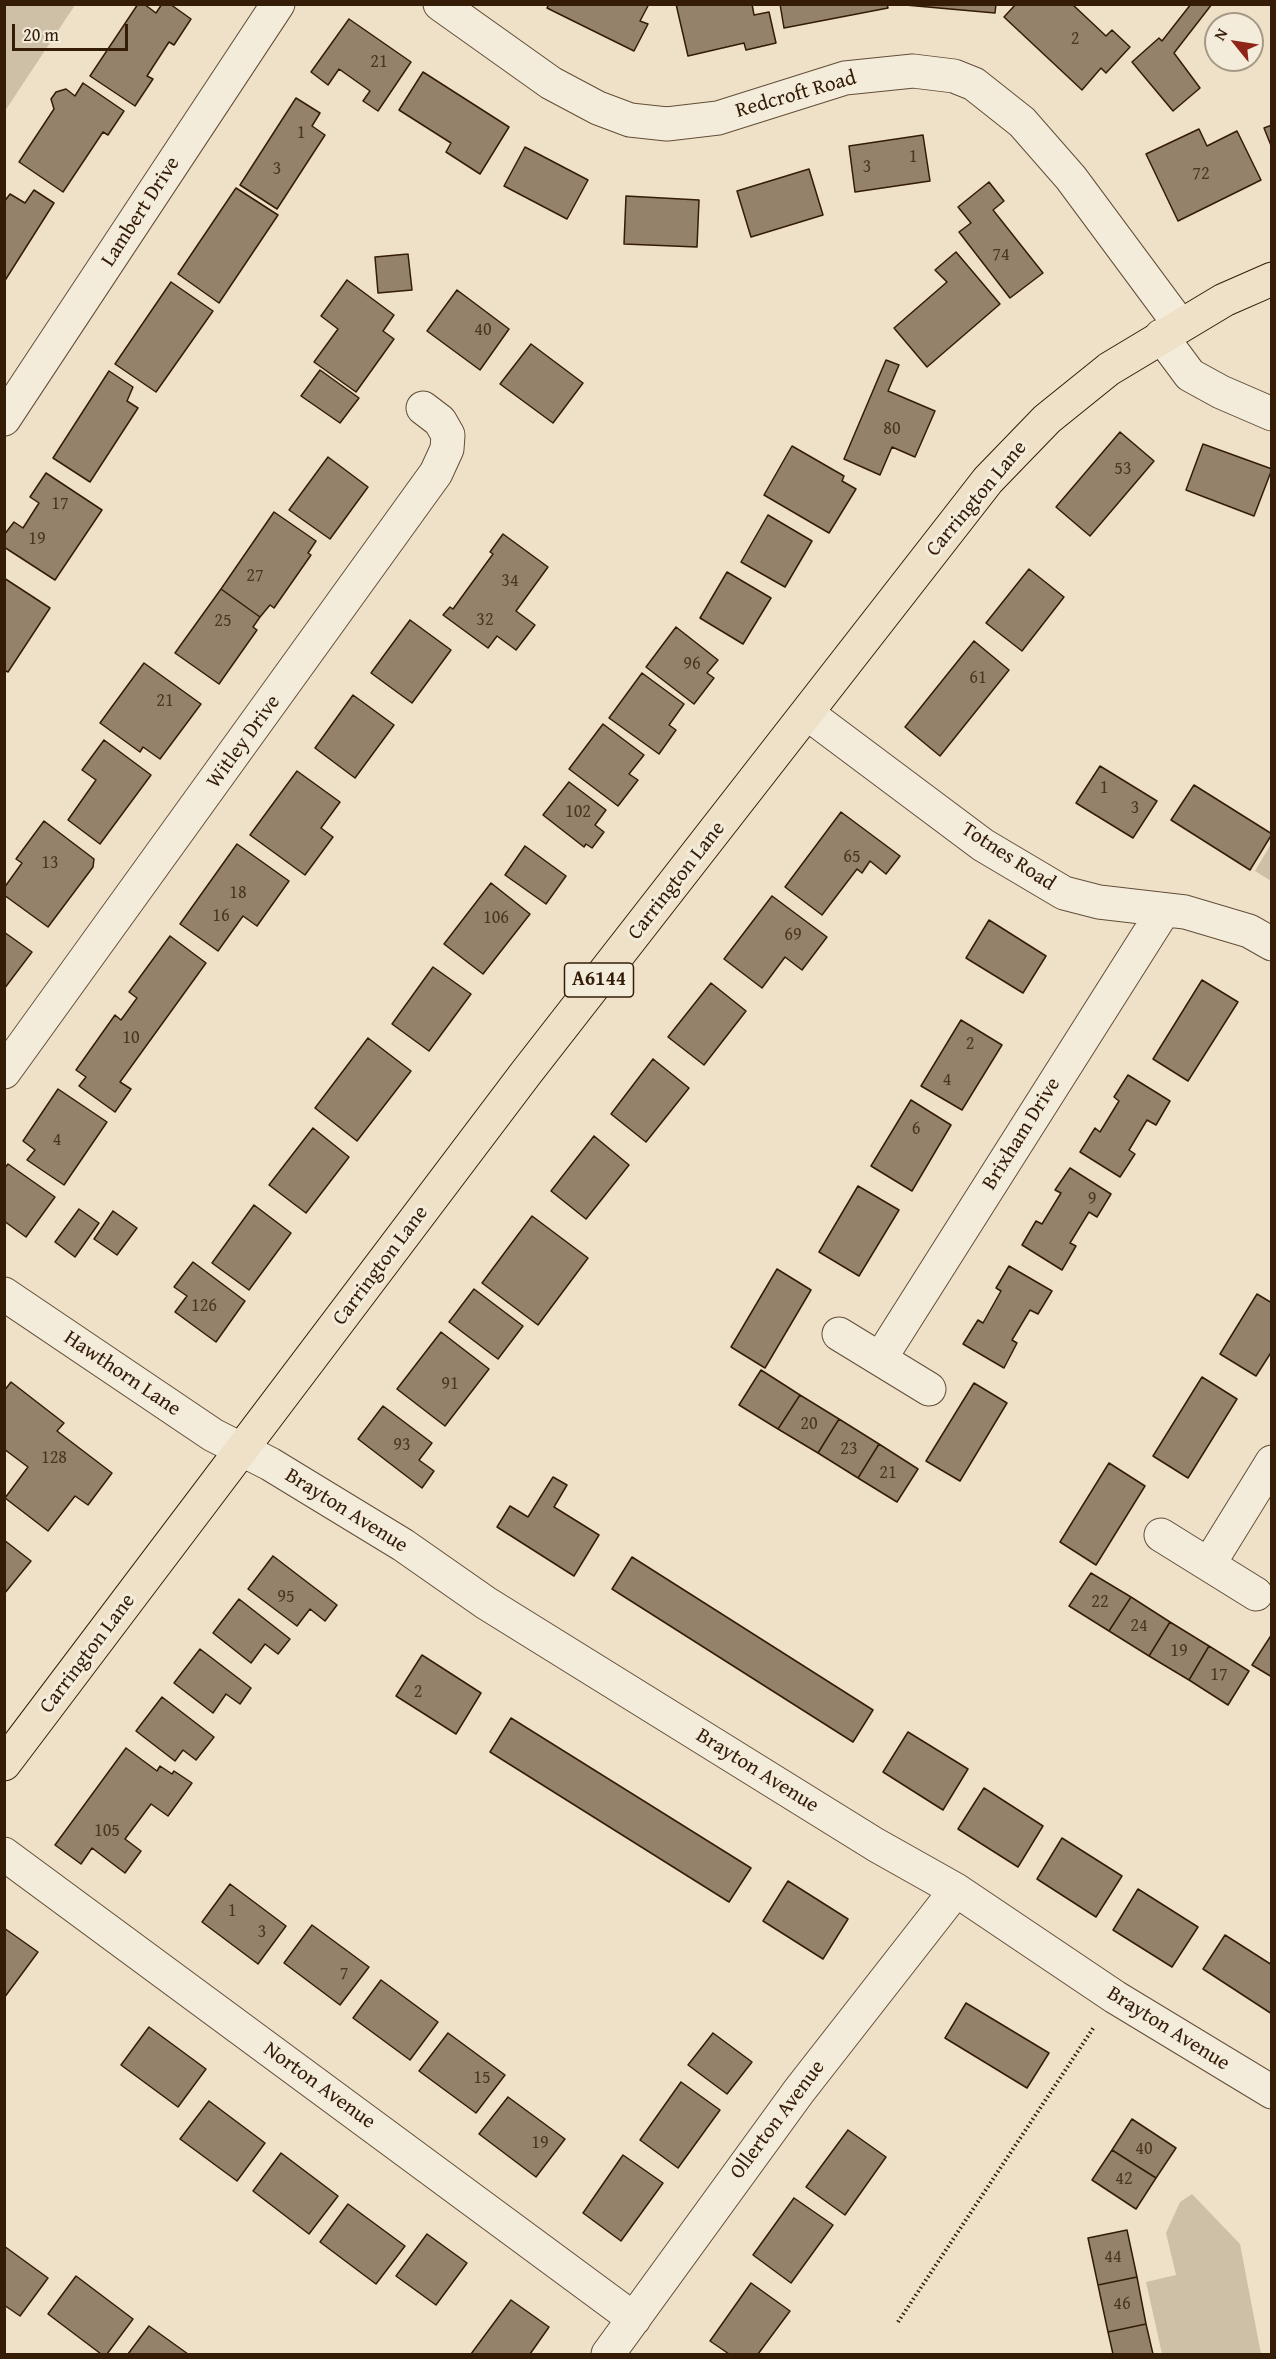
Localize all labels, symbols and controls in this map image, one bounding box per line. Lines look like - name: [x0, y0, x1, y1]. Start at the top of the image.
- scale bar: [15, 12, 130, 50]
- north arrow: [1204, 12, 1264, 72]
- text: 20 m: [23, 21, 59, 48]
- text: N: [1207, 23, 1233, 45]
- house number: 2: [1071, 28, 1079, 50]
- house number: 21: [370, 51, 388, 73]
- street label: Redcroft Road: [733, 66, 859, 124]
- house number: 1: [297, 122, 305, 144]
- house number: 1: [909, 146, 917, 168]
- street label: Lambert Drive: [96, 152, 186, 272]
- house number: 3: [863, 156, 871, 178]
- house number: 3: [273, 158, 281, 180]
- house number: 72: [1192, 163, 1210, 185]
- house number: 74: [992, 244, 1010, 266]
- house number: 40: [474, 319, 492, 341]
- house number: 80: [883, 418, 901, 440]
- street label: Carrington Lane: [921, 436, 1033, 562]
- house number: 53: [1114, 458, 1132, 480]
- house number: 17: [51, 493, 69, 515]
- house number: 19: [28, 528, 46, 550]
- house number: 27: [246, 565, 264, 587]
- house number: 34: [501, 570, 519, 592]
- house number: 32: [476, 609, 494, 631]
- house number: 25: [214, 610, 232, 632]
- house number: 96: [683, 653, 701, 675]
- house number: 61: [969, 667, 987, 689]
- house number: 21: [156, 690, 174, 712]
- street label: Witley Drive: [202, 690, 286, 794]
- house number: 1: [1100, 777, 1108, 799]
- house number: 3: [1131, 797, 1139, 819]
- house number: 102: [565, 801, 591, 823]
- street label: Carrington Lane: [623, 817, 731, 945]
- street label: Totnes Road: [956, 817, 1060, 897]
- house number: 65: [843, 846, 861, 868]
- house number: 13: [41, 852, 59, 874]
- house number: 18: [229, 882, 247, 904]
- house number: 16: [212, 905, 230, 927]
- house number: 106: [483, 907, 509, 929]
- house number: 69: [784, 924, 802, 946]
- road number: A6144: [564, 963, 634, 997]
- house number: 10: [122, 1027, 140, 1049]
- house number: 2: [966, 1033, 974, 1055]
- house number: 4: [943, 1069, 951, 1091]
- street label: Brixham Drive: [977, 1073, 1067, 1195]
- house number: 6: [912, 1118, 920, 1140]
- house number: 4: [53, 1129, 61, 1151]
- house number: 9: [1088, 1188, 1096, 1210]
- street label: Carrington Lane: [328, 1201, 434, 1331]
- house number: 126: [191, 1295, 217, 1317]
- street label: Hawthorn Lane: [59, 1326, 185, 1422]
- house number: 91: [441, 1373, 459, 1395]
- house number: 20: [800, 1413, 818, 1435]
- house number: 93: [393, 1434, 411, 1456]
- house number: 23: [840, 1438, 858, 1460]
- house number: 128: [41, 1447, 67, 1469]
- house number: 21: [879, 1462, 897, 1484]
- street label: Brayton Avenue: [280, 1463, 412, 1559]
- house number: 95: [277, 1586, 295, 1608]
- street label: Carrington Lane: [35, 1589, 141, 1719]
- house number: 22: [1091, 1591, 1109, 1613]
- house number: 24: [1130, 1615, 1148, 1637]
- house number: 19: [1170, 1640, 1188, 1662]
- house number: 17: [1210, 1664, 1228, 1686]
- house number: 2: [414, 1681, 422, 1703]
- street label: Brayton Avenue: [691, 1723, 823, 1819]
- house number: 105: [94, 1820, 120, 1842]
- house number: 1: [228, 1900, 236, 1922]
- house number: 3: [258, 1921, 266, 1943]
- house number: 7: [340, 1963, 348, 1985]
- street label: Brayton Avenue: [1102, 1981, 1234, 2077]
- street label: Norton Avenue: [258, 2037, 380, 2135]
- street label: Ollerton Avenue: [725, 2056, 831, 2184]
- house number: 15: [473, 2067, 491, 2089]
- house number: 19: [531, 2132, 549, 2154]
- house number: 40: [1135, 2138, 1153, 2160]
- house number: 42: [1115, 2168, 1133, 2190]
- house number: 44: [1104, 2246, 1122, 2268]
- house number: 46: [1113, 2293, 1131, 2315]

